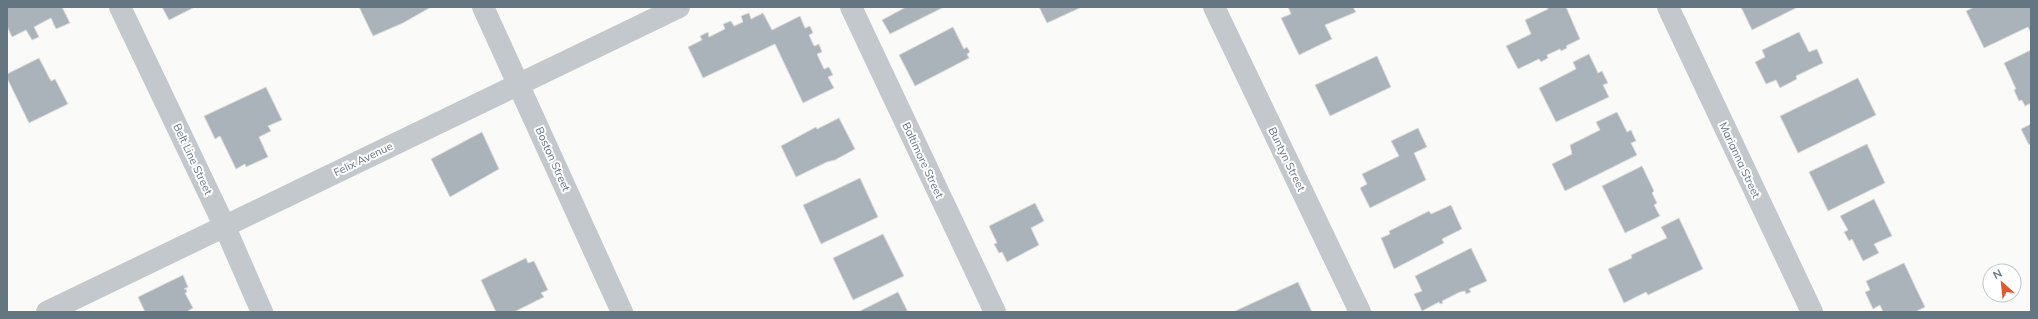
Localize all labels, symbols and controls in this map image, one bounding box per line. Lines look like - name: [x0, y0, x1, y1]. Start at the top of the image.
- street label: Baltimore Street: [899, 120, 947, 200]
- street label: Marianna Street: [1716, 120, 1764, 200]
- street label: Belt Line Street: [170, 121, 216, 197]
- street label: Boston Street: [533, 125, 573, 193]
- street label: Buntyn Street: [1265, 125, 1309, 194]
- street label: Felix Avenue: [331, 139, 395, 179]
- north arrow: [1982, 263, 2022, 303]
- text: N: [1991, 266, 2004, 282]

